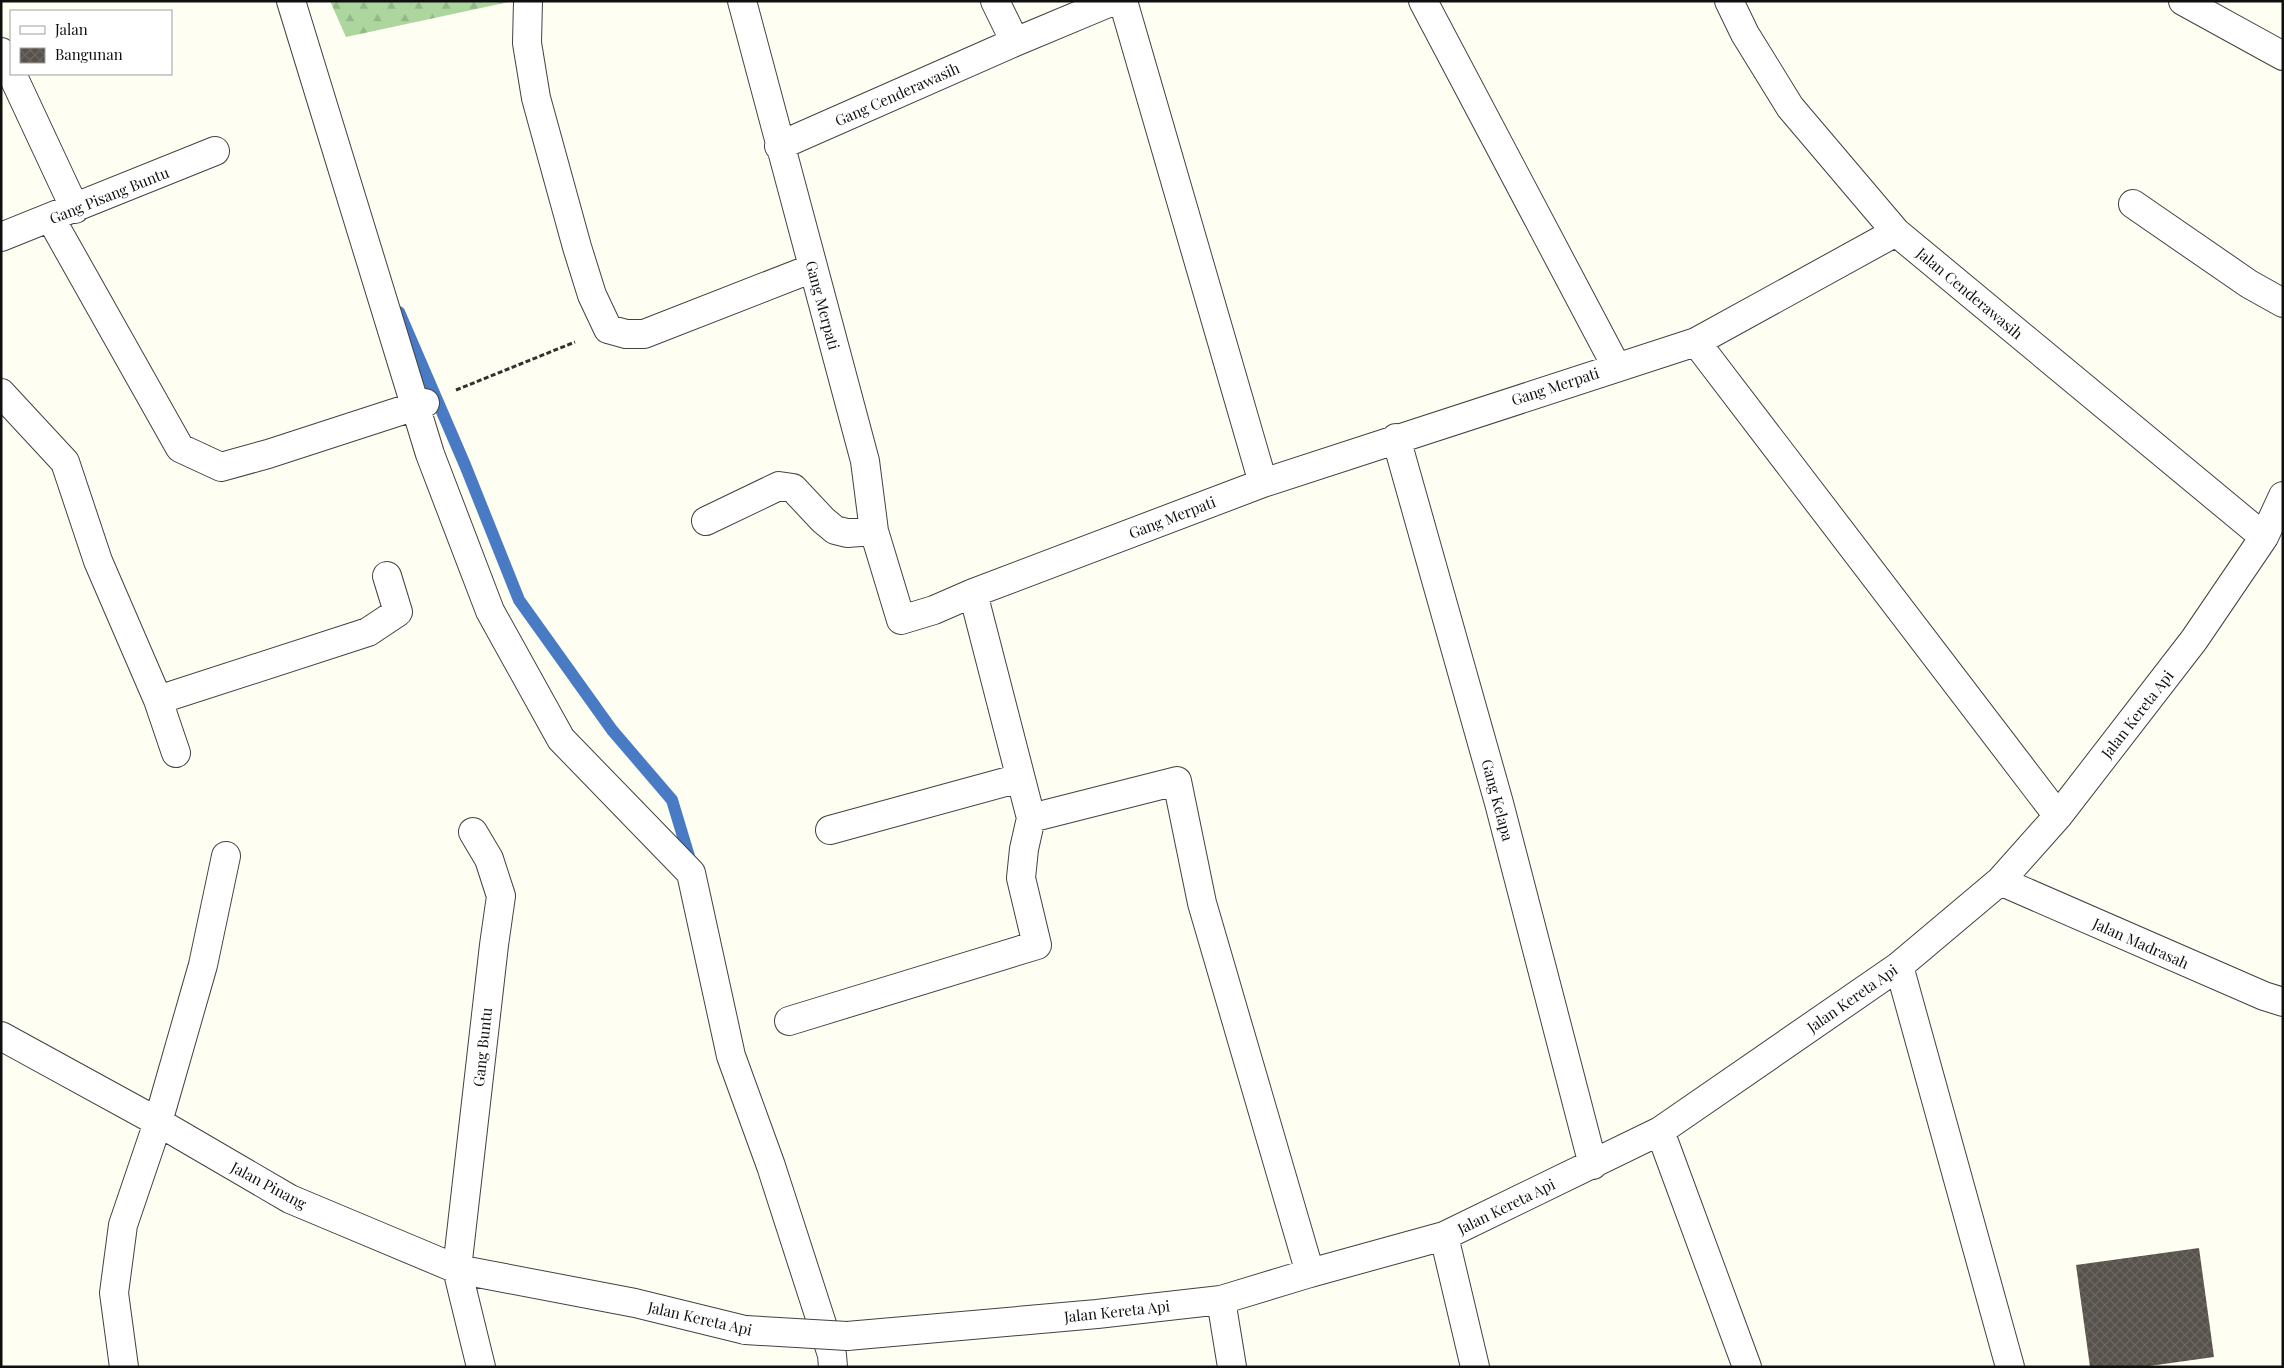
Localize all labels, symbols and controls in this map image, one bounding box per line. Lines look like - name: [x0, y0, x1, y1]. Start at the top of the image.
- legend: [10, 10, 172, 75]
- text: Jalan: [54, 19, 88, 39]
- text: Bangunan: [55, 44, 123, 64]
- street label: Gang Cenderawasih: [831, 57, 963, 130]
- street label: Gang Pisang Buntu: [46, 162, 172, 228]
- street label: Jalan Cenderawasih: [1912, 242, 2027, 343]
- street label: Gang Merpati: [802, 258, 845, 352]
- street label: Gang Merpati: [1508, 362, 1602, 410]
- street label: Gang Merpati: [1126, 491, 1219, 543]
- street label: Jalan Kereta Api: [2096, 666, 2178, 763]
- street label: Gang Kelapa: [1478, 757, 1519, 844]
- street label: Jalan Madrasah: [2089, 913, 2192, 973]
- street label: Jalan Kereta Api: [1802, 959, 1902, 1037]
- street label: Gang Buntu: [468, 1006, 496, 1088]
- street label: Jalan Pinang: [227, 1156, 310, 1213]
- street label: Jalan Kereta Api: [1453, 1173, 1559, 1239]
- street label: Jalan Kereta Api: [1062, 1295, 1171, 1327]
- street label: Jalan Kereta Api: [645, 1296, 755, 1340]

